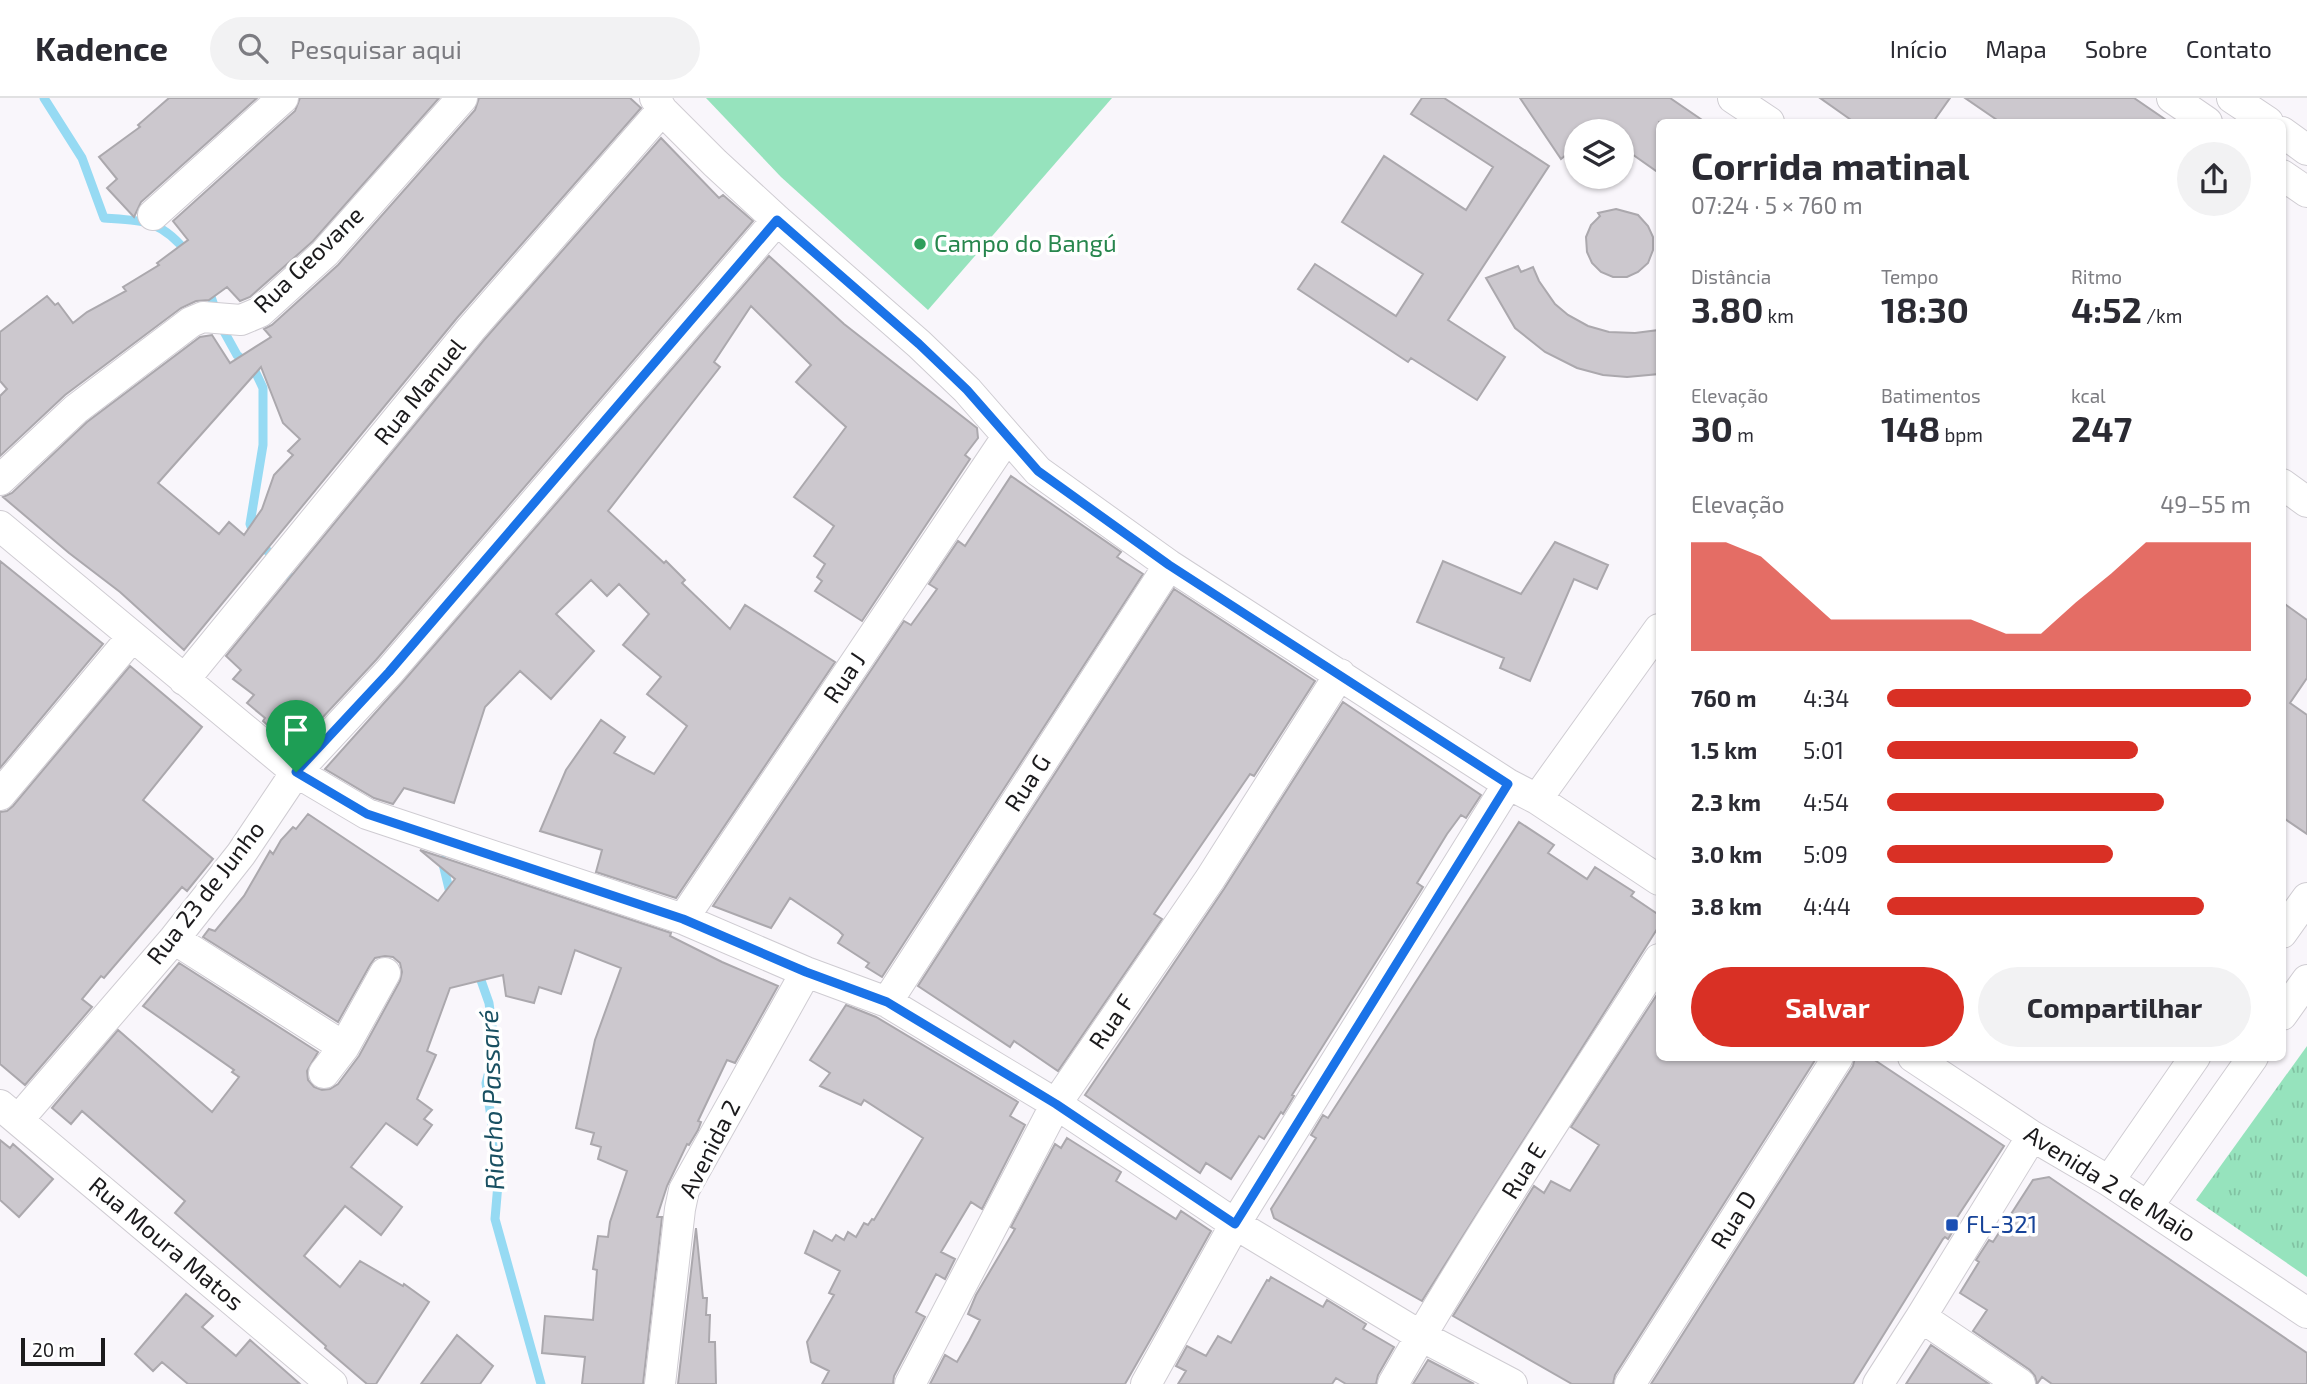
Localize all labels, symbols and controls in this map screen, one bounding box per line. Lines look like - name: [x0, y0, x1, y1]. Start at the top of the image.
- search box: [210, 17, 700, 80]
- text: Kadence: [35, 28, 168, 68]
- icon: search: [234, 29, 272, 67]
- text: Pesquisar aqui: [290, 33, 462, 64]
- text: Início: [1890, 34, 1947, 63]
- text: Mapa: [1985, 34, 2047, 63]
- text: Sobre: [2085, 34, 2148, 63]
- text: Contato: [2186, 34, 2272, 63]
- map controls: [1564, 119, 1634, 189]
- button: layers: [1564, 119, 1634, 189]
- text: Corrida matinal: [1691, 142, 1969, 188]
- button: share: [2177, 142, 2251, 216]
- text: 07:24 · 5 × 760 m: [1691, 191, 1863, 219]
- street label: Rua Geovane: [247, 199, 369, 318]
- place label: Campo do Bangú: [934, 228, 1117, 257]
- marker: Campo do Bangú: [912, 236, 928, 252]
- text: Distância: [1691, 265, 1771, 288]
- text: Tempo: [1881, 265, 1939, 288]
- text: Ritmo: [2071, 265, 2122, 288]
- text: 3.80: [1691, 288, 1763, 330]
- text: 18:30: [1881, 288, 1969, 330]
- text: 4:52: [2071, 288, 2142, 330]
- text: km: [1763, 304, 1794, 327]
- text: /km: [2142, 304, 2182, 327]
- street label: Rua Manuel: [367, 332, 471, 450]
- text: Elevação: [1691, 384, 1768, 407]
- text: Batimentos: [1881, 384, 1981, 407]
- text: kcal: [2071, 384, 2106, 407]
- text: 30: [1691, 407, 1733, 449]
- text: 148: [1881, 407, 1940, 449]
- text: 247: [2071, 407, 2132, 449]
- text: m: [1733, 423, 1754, 446]
- text: bpm: [1940, 423, 1983, 446]
- text: Elevação: [1691, 490, 1785, 518]
- text: 49–55 m: [2160, 490, 2251, 518]
- street label: Rua J: [816, 646, 871, 708]
- text: 760 m: [1691, 684, 1756, 712]
- text: 4:34: [1803, 684, 1850, 712]
- pin: [266, 700, 326, 772]
- icon: arrive: [277, 711, 315, 749]
- text: 1.5 km: [1691, 736, 1757, 764]
- text: 5:01: [1803, 736, 1844, 764]
- street label: Rua G: [998, 748, 1056, 816]
- text: 2.3 km: [1691, 788, 1761, 816]
- text: 4:54: [1803, 788, 1849, 816]
- street label: Rua 23 de Junho: [140, 815, 270, 970]
- text: 3.0 km: [1691, 840, 1762, 868]
- text: 5:09: [1803, 840, 1848, 868]
- text: 3.8 km: [1691, 892, 1762, 920]
- text: 4:44: [1803, 892, 1851, 920]
- button: Salvar: [1691, 967, 1964, 1047]
- button: Compartilhar: [1978, 967, 2251, 1047]
- street label: Rua F: [1082, 988, 1140, 1054]
- water label: Riacho Passaré: [472, 1009, 509, 1191]
- street label: Avenida 2: [672, 1095, 746, 1202]
- street label: Avenida 2 de Maio: [2020, 1118, 2202, 1247]
- street label: Rua E: [1494, 1137, 1551, 1204]
- street label: Rua Moura Matos: [84, 1170, 250, 1316]
- street label: Rua D: [1704, 1185, 1762, 1254]
- place label: FL-321: [1966, 1209, 2037, 1238]
- marker: FL-321: [1944, 1217, 1960, 1233]
- scale bar: [21, 1335, 105, 1367]
- text: 20 m: [32, 1338, 75, 1361]

